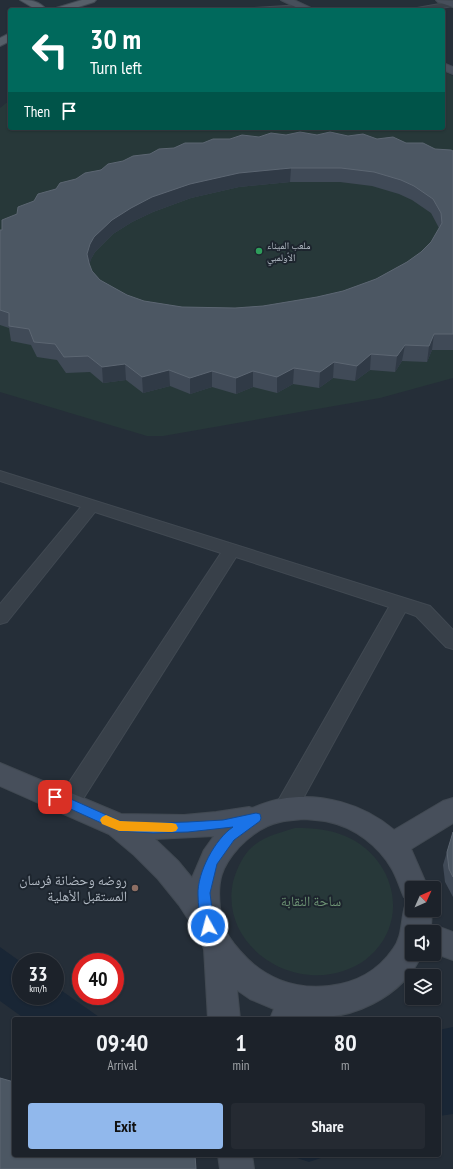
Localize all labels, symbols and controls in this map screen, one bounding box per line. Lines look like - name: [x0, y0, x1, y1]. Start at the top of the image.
- text: 30 m: [90, 20, 141, 57]
- icon: left: [24, 24, 76, 76]
- text: Turn left: [90, 56, 142, 79]
- icon: arrive: [58, 100, 80, 122]
- text: Then: [24, 102, 50, 121]
- place label: ملعب الميناء الأولمبي: [267, 239, 311, 266]
- marker: ملعب الميناء الأولمبي: [254, 246, 264, 256]
- pin: [38, 780, 72, 814]
- icon: arrive: [44, 786, 66, 808]
- place label: روضه وحضانة فرسان المستقبل الأهلية: [19, 871, 127, 905]
- north arrow: [405, 881, 441, 917]
- map controls: [405, 881, 441, 1005]
- marker: روضه وحضانة فرسان المستقبل الأهلية: [130, 883, 140, 893]
- park label: ساحة النقابة: [281, 892, 341, 910]
- position arrow: [187, 905, 229, 947]
- button: sound: [405, 925, 441, 961]
- speed limit sign: 40: [72, 953, 124, 1005]
- text: 33: [28, 961, 48, 987]
- button: layers: [405, 969, 441, 1005]
- text: km/h: [29, 982, 47, 995]
- text: 09:40: [96, 1027, 148, 1058]
- text: 1: [235, 1027, 247, 1058]
- text: 80: [334, 1027, 357, 1058]
- text: Arrival: [108, 1057, 137, 1074]
- text: min: [232, 1057, 249, 1074]
- text: m: [341, 1057, 349, 1074]
- button: Exit: [28, 1103, 223, 1149]
- button: Share: [231, 1103, 425, 1149]

